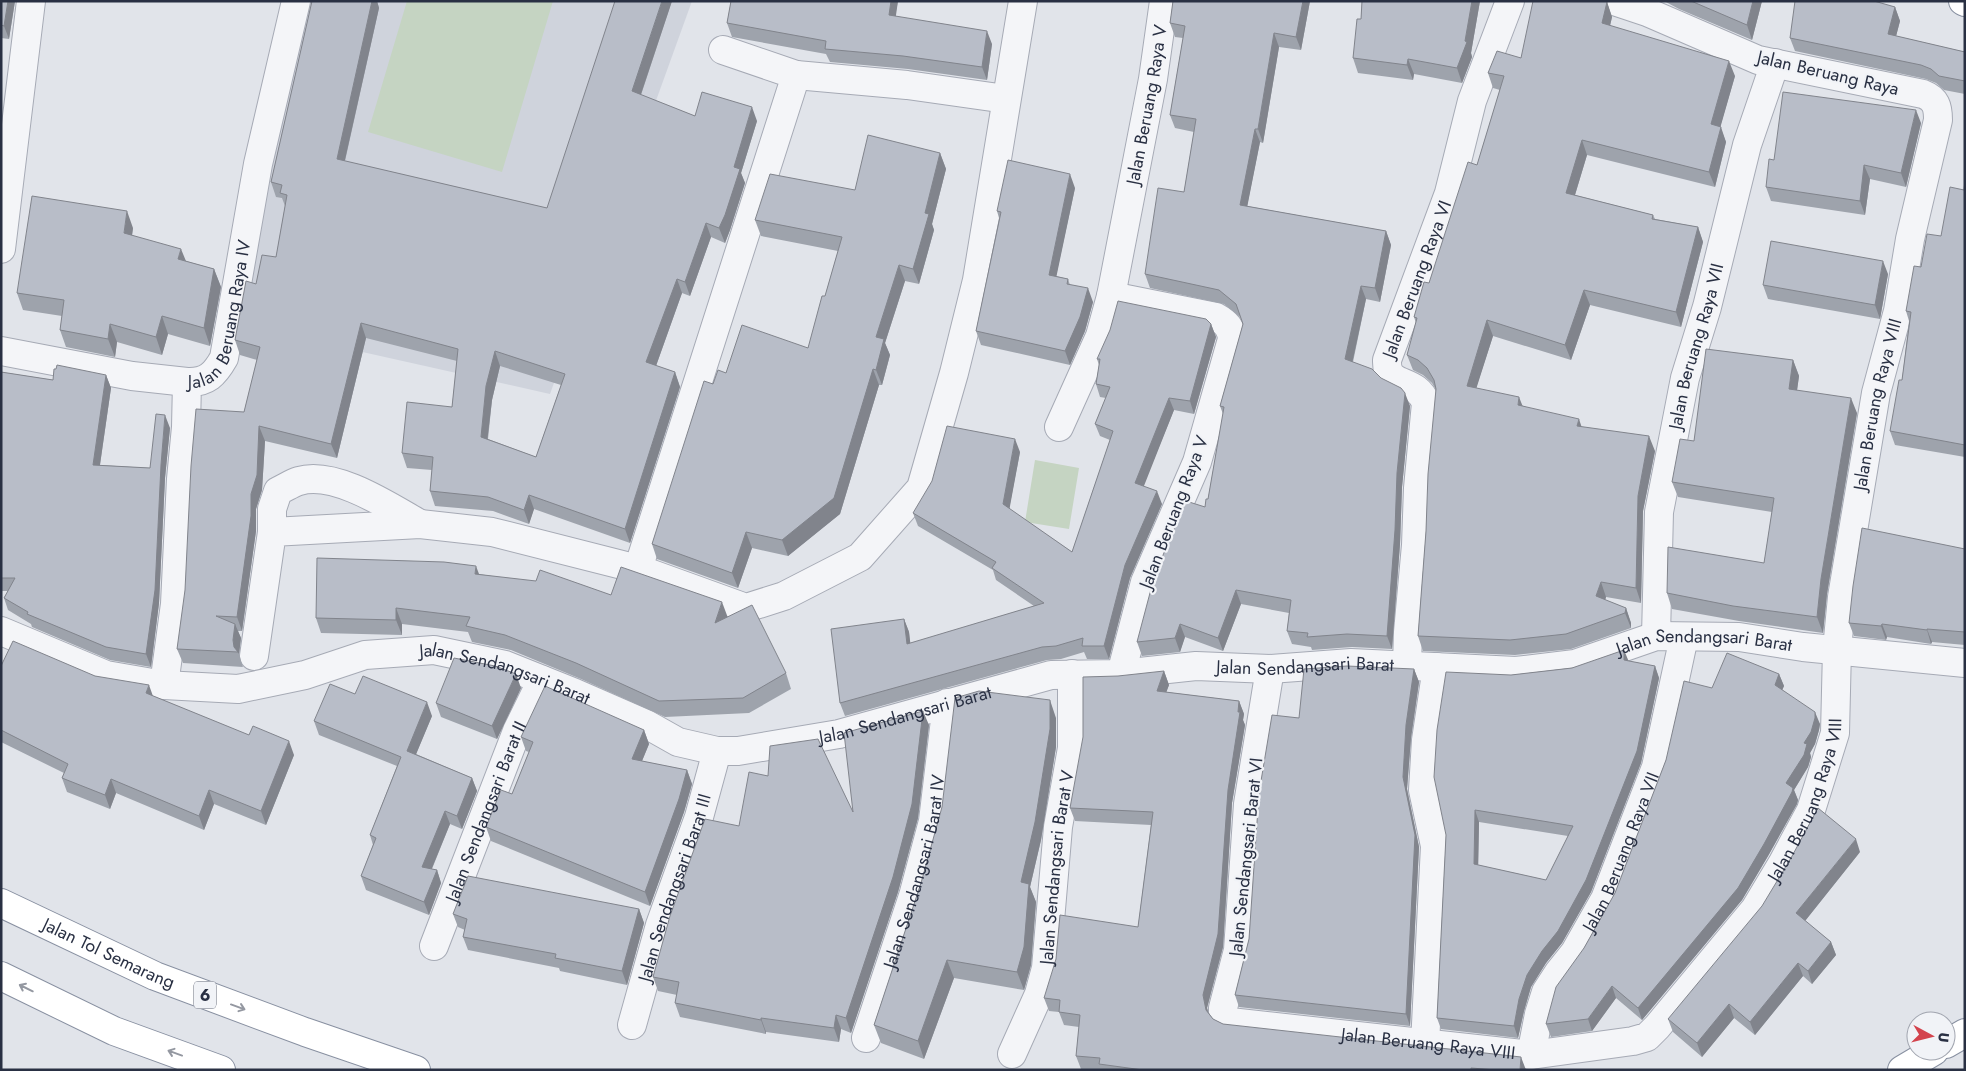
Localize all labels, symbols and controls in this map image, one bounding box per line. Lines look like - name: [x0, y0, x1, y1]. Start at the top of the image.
- street label: Jalan Beruang Raya V: [1119, 23, 1174, 189]
- street label: Jalan Beruang Raya: [1753, 44, 1901, 102]
- street label: Jalan Beruang Raya VI: [1375, 197, 1458, 364]
- street label: Jalan Beruang Raya IV: [186, 238, 258, 395]
- street label: Jalan Beruang Raya VII: [1662, 261, 1730, 433]
- street label: Jalan Beruang Raya VIII: [1847, 316, 1908, 494]
- street label: Jalan Beruang Raya V: [1132, 432, 1215, 594]
- street label: Jalan Sendangsari Barat: [1611, 623, 1795, 662]
- street label: Jalan Sendangsari Barat: [416, 637, 595, 711]
- street label: Jalan Sendangsari Barat: [1214, 650, 1395, 682]
- street label: Jalan Sendangsari Barat: [815, 679, 995, 751]
- street label: Jalan Sendangsari Barat II: [438, 717, 533, 908]
- street label: Jalan Beruang Raya VIII: [1760, 718, 1848, 888]
- street label: Jalan Sendangsari Barat VI: [1222, 756, 1269, 960]
- street label: Jalan Sendangsari Barat V: [1033, 768, 1081, 968]
- street label: Jalan Beruang Raya VII: [1575, 768, 1666, 938]
- street label: Jalan Sendangsari Barat IV: [876, 773, 951, 974]
- street label: Jalan Sendangsari Barat III: [631, 791, 718, 986]
- street label: Jalan Tol Semarang: [37, 911, 178, 995]
- road number: 6: [194, 982, 216, 1008]
- one-way arrow: [19, 983, 34, 992]
- one-way arrow: [230, 1003, 245, 1012]
- north arrow: [1906, 1011, 1956, 1061]
- street label: Jalan Beruang Raya VIII: [1338, 1021, 1517, 1066]
- text: U: [1933, 1031, 1954, 1044]
- one-way arrow: [168, 1048, 183, 1057]

